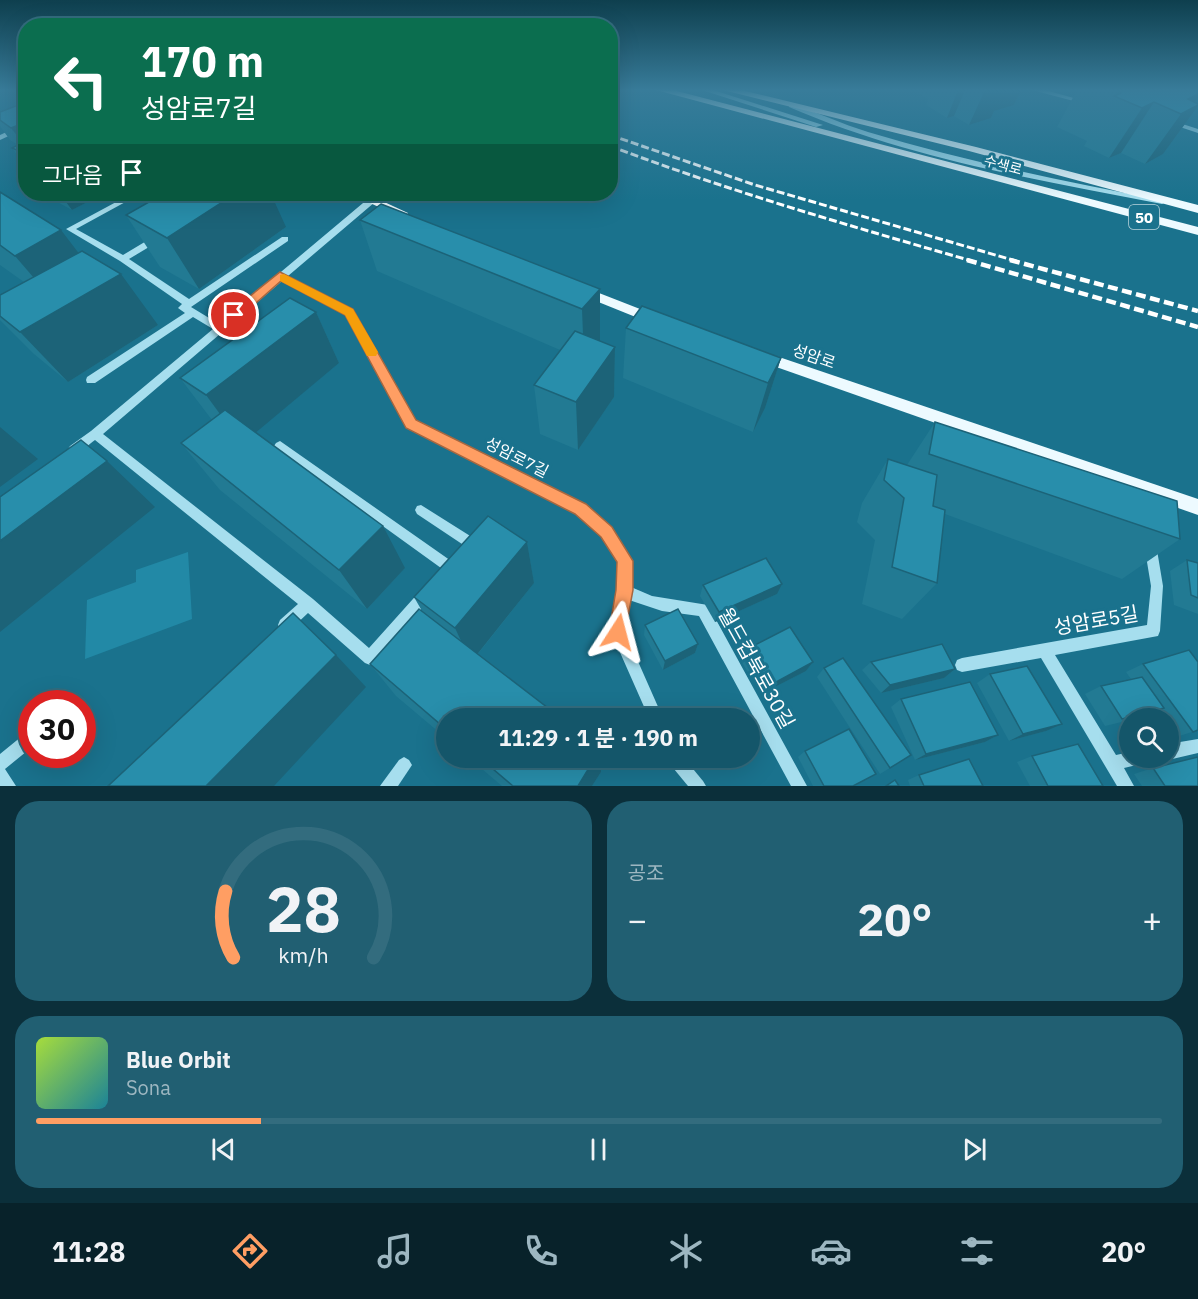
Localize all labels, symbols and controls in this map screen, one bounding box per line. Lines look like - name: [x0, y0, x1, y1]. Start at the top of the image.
- text: 170 m: [141, 34, 264, 89]
- icon: left: [42, 42, 120, 120]
- text: 성암로7길: [141, 90, 257, 125]
- street label: 수색로: [982, 151, 1024, 179]
- icon: arrive: [115, 156, 148, 189]
- text: 그다음: [42, 160, 103, 189]
- road number: 50: [1129, 205, 1159, 229]
- pin: [208, 289, 259, 340]
- icon: arrive: [217, 298, 250, 331]
- street label: 성암로: [790, 339, 838, 373]
- street label: 성암로7길: [482, 433, 552, 481]
- street label: 성암로5길: [1052, 599, 1140, 641]
- position arrow: [586, 600, 650, 664]
- street label: 월드컵북로30길: [713, 603, 801, 733]
- speed limit sign: 30: [18, 690, 96, 768]
- map controls: [1119, 708, 1179, 768]
- button: search: [1119, 708, 1179, 768]
- text: 11:29 · 1 분 · 190 m: [498, 723, 698, 752]
- text: 공조: [628, 859, 664, 886]
- text: 28: [266, 868, 341, 949]
- text: 20°: [857, 890, 932, 948]
- text: −: [628, 898, 647, 941]
- text: +: [1142, 898, 1162, 941]
- text: km/h: [278, 941, 328, 969]
- text: Blue Orbit: [126, 1045, 231, 1074]
- text: Sona: [126, 1074, 171, 1101]
- icon: previous: [207, 1133, 240, 1166]
- icon: pause: [582, 1133, 615, 1166]
- icon: next: [958, 1133, 991, 1166]
- icon: directions: [229, 1230, 271, 1272]
- icon: music: [374, 1230, 416, 1272]
- icon: phone: [520, 1230, 562, 1272]
- icon: climate: [665, 1230, 707, 1272]
- icon: car: [810, 1230, 852, 1272]
- icon: filters: [956, 1230, 998, 1272]
- text: 11:28: [52, 1234, 125, 1269]
- text: 20°: [1101, 1234, 1146, 1269]

